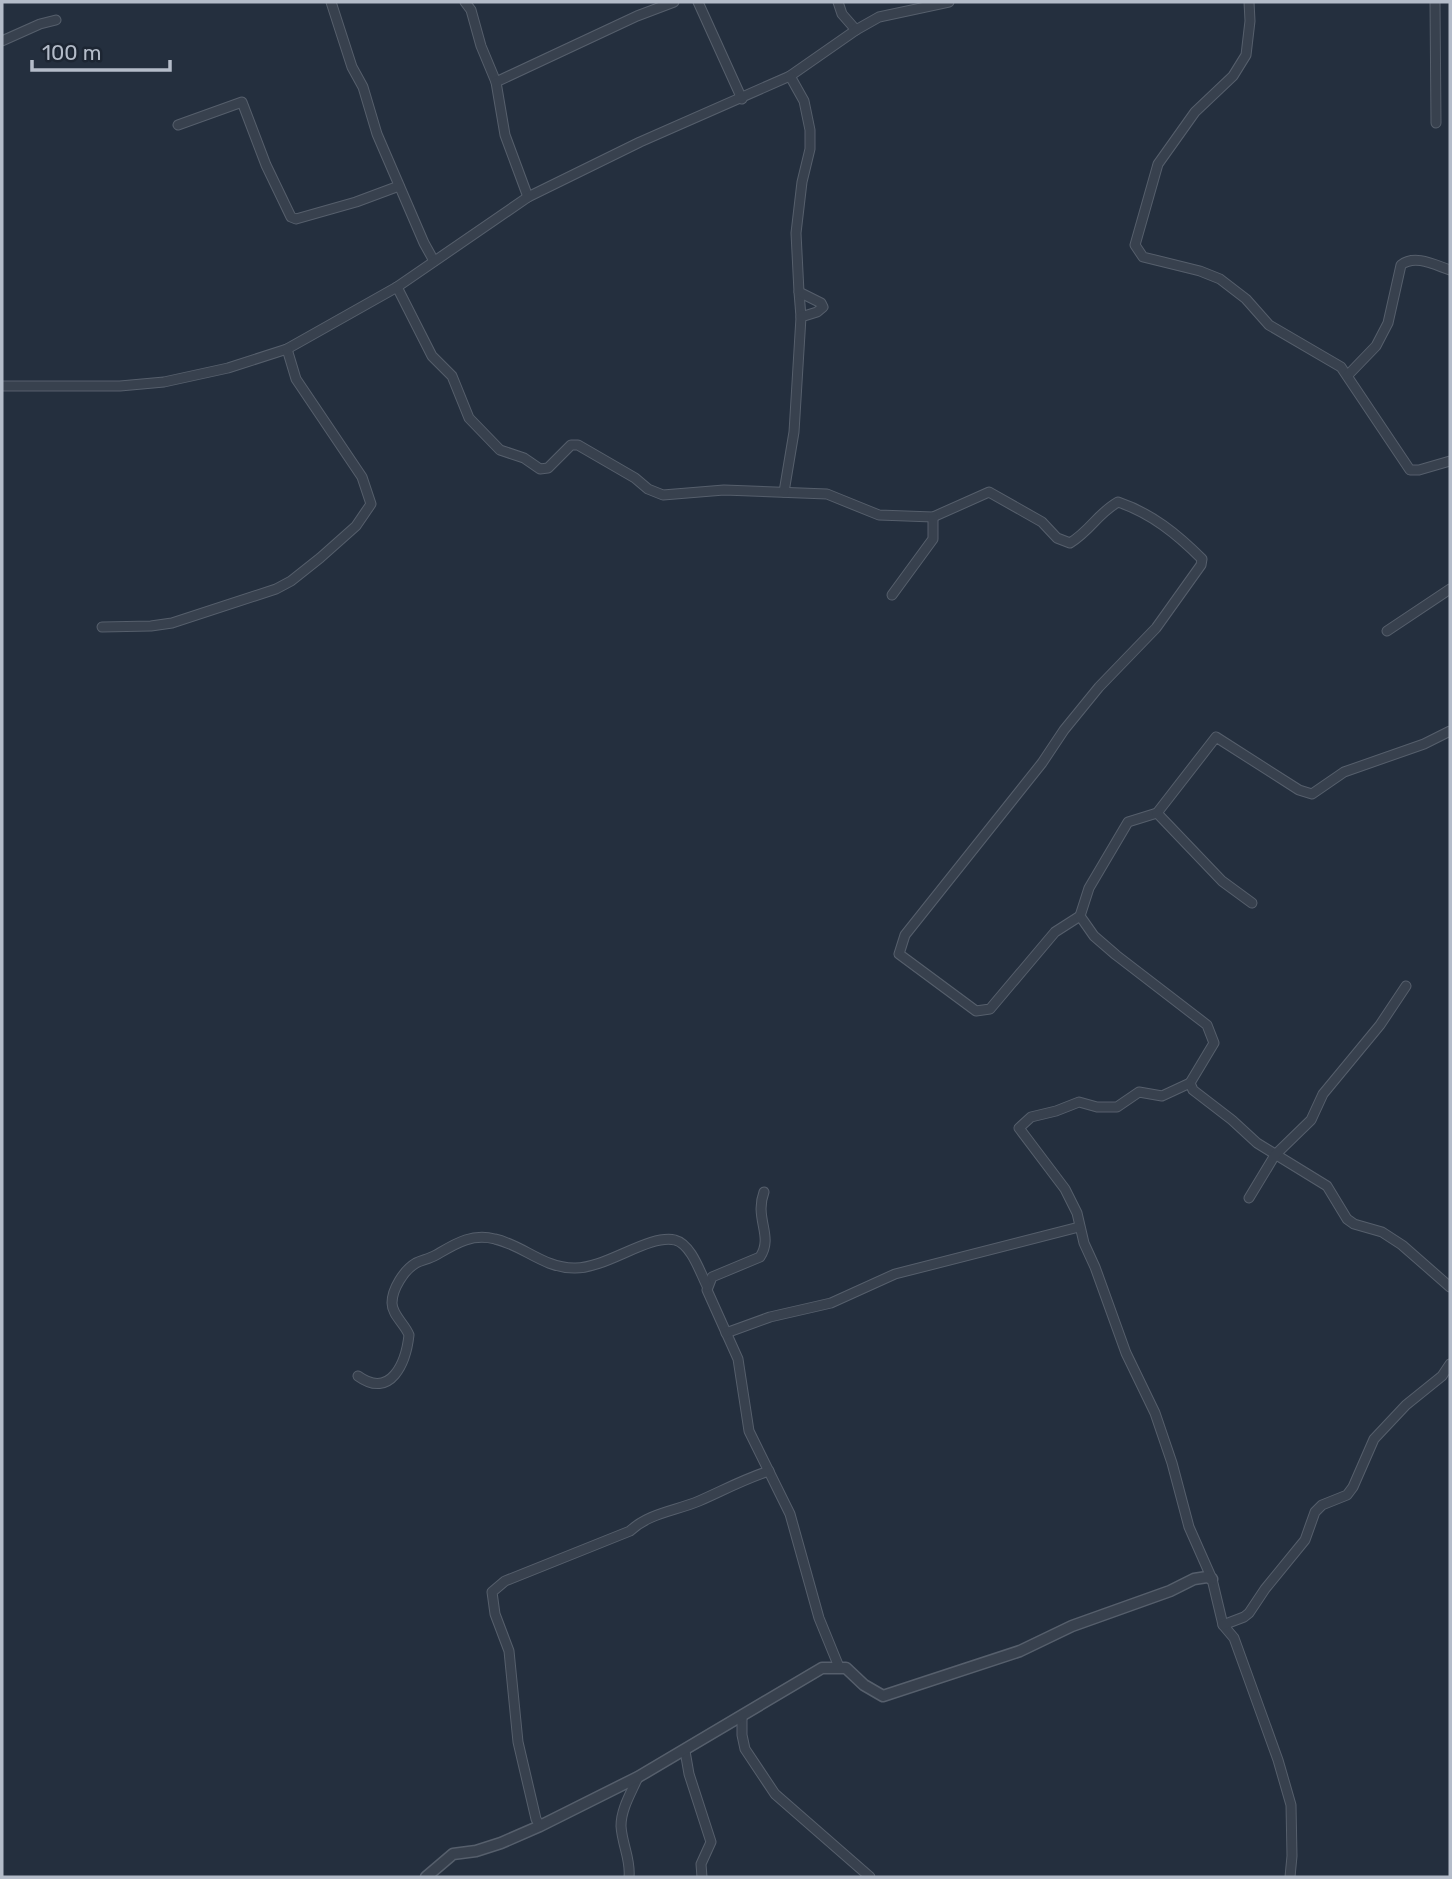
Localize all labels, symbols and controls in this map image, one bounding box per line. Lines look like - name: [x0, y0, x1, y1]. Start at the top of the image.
- scale bar: [32, 28, 170, 72]
- text: 100 m: [42, 40, 101, 65]

